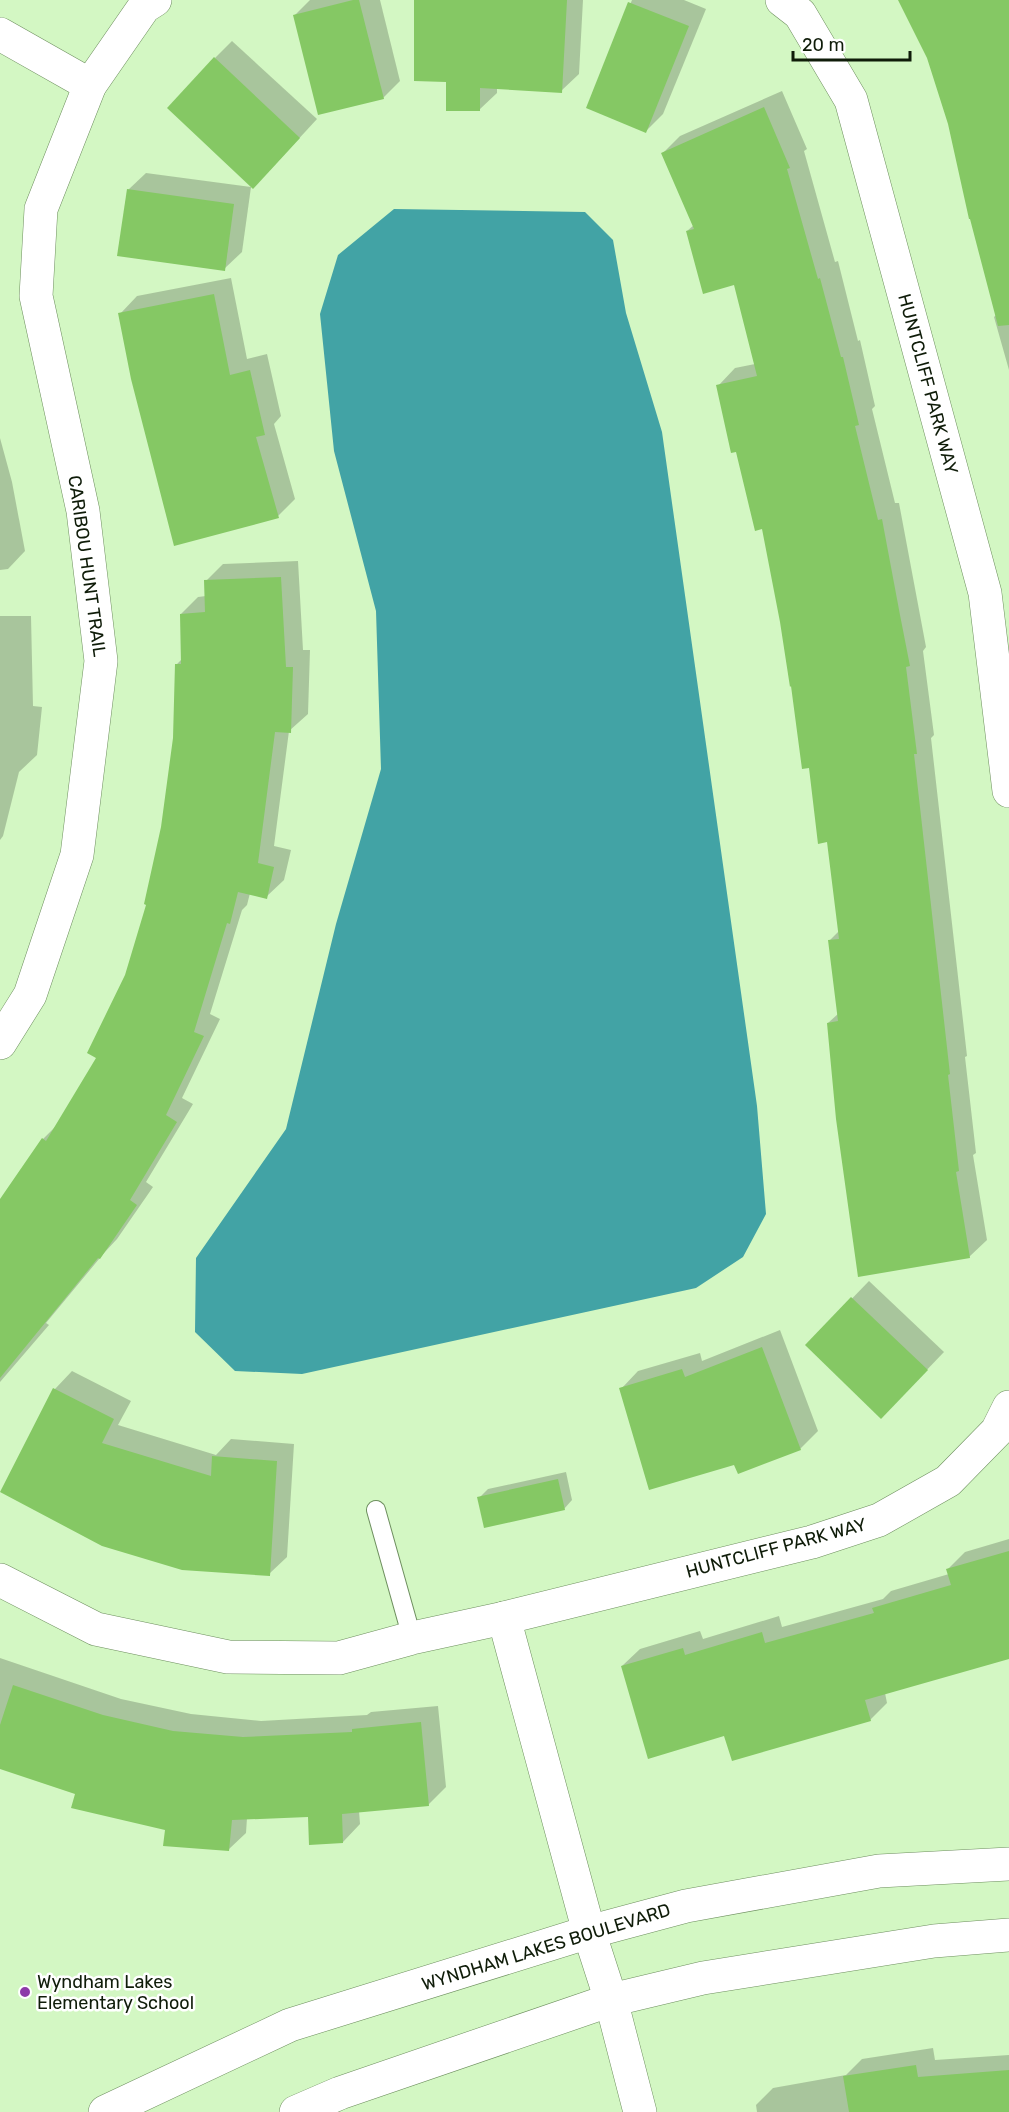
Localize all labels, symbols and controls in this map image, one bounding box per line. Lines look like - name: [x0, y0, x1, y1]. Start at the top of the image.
- scale bar: [793, 24, 910, 62]
- text: 20 m: [802, 34, 844, 56]
- street label: HUNTCLIFF PARK WAY: [893, 291, 963, 477]
- street label: CARIBOU HUNT TRAIL: [63, 474, 111, 658]
- street label: HUNTCLIFF PARK WAY: [683, 1513, 869, 1583]
- street label: WYNDHAM LAKES BOULEVARD: [419, 1899, 673, 1995]
- place label: Wyndham Lakes Elementary School: [37, 1971, 194, 2014]
- marker: Wyndham Lakes Elementary School: [18, 1985, 32, 1999]

